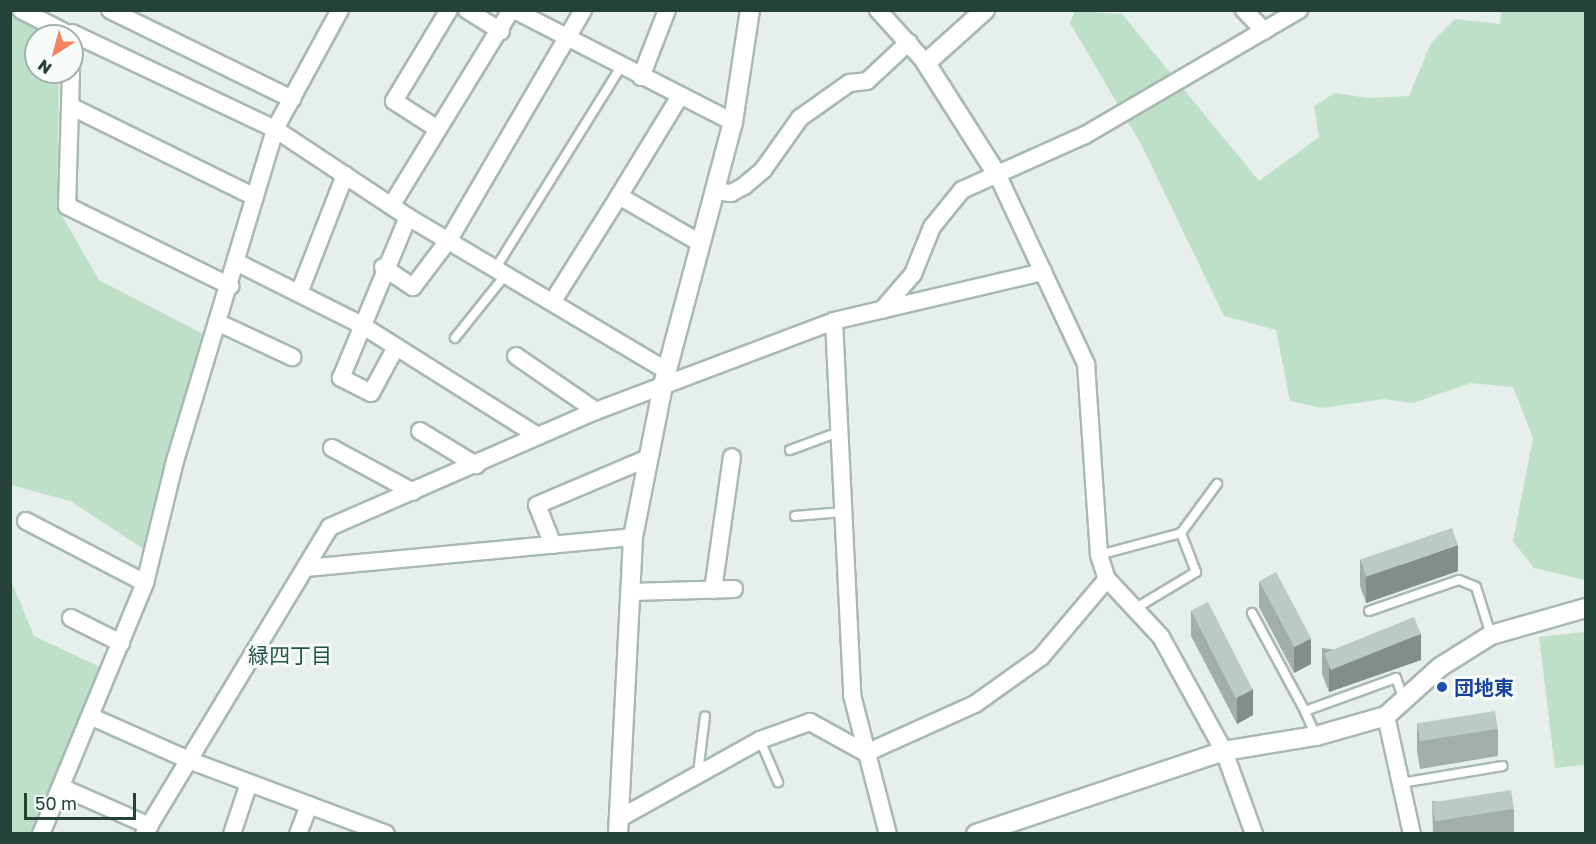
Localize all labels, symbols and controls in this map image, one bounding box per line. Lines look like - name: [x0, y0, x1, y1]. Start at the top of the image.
- north arrow: [24, 24, 84, 84]
- text: N: [34, 55, 55, 79]
- district label: 緑四丁目: [248, 642, 332, 668]
- place label: 団地東: [1454, 675, 1514, 699]
- marker: 団地東: [1435, 680, 1449, 694]
- scale bar: [27, 781, 140, 819]
- text: 50 m: [35, 792, 77, 814]

